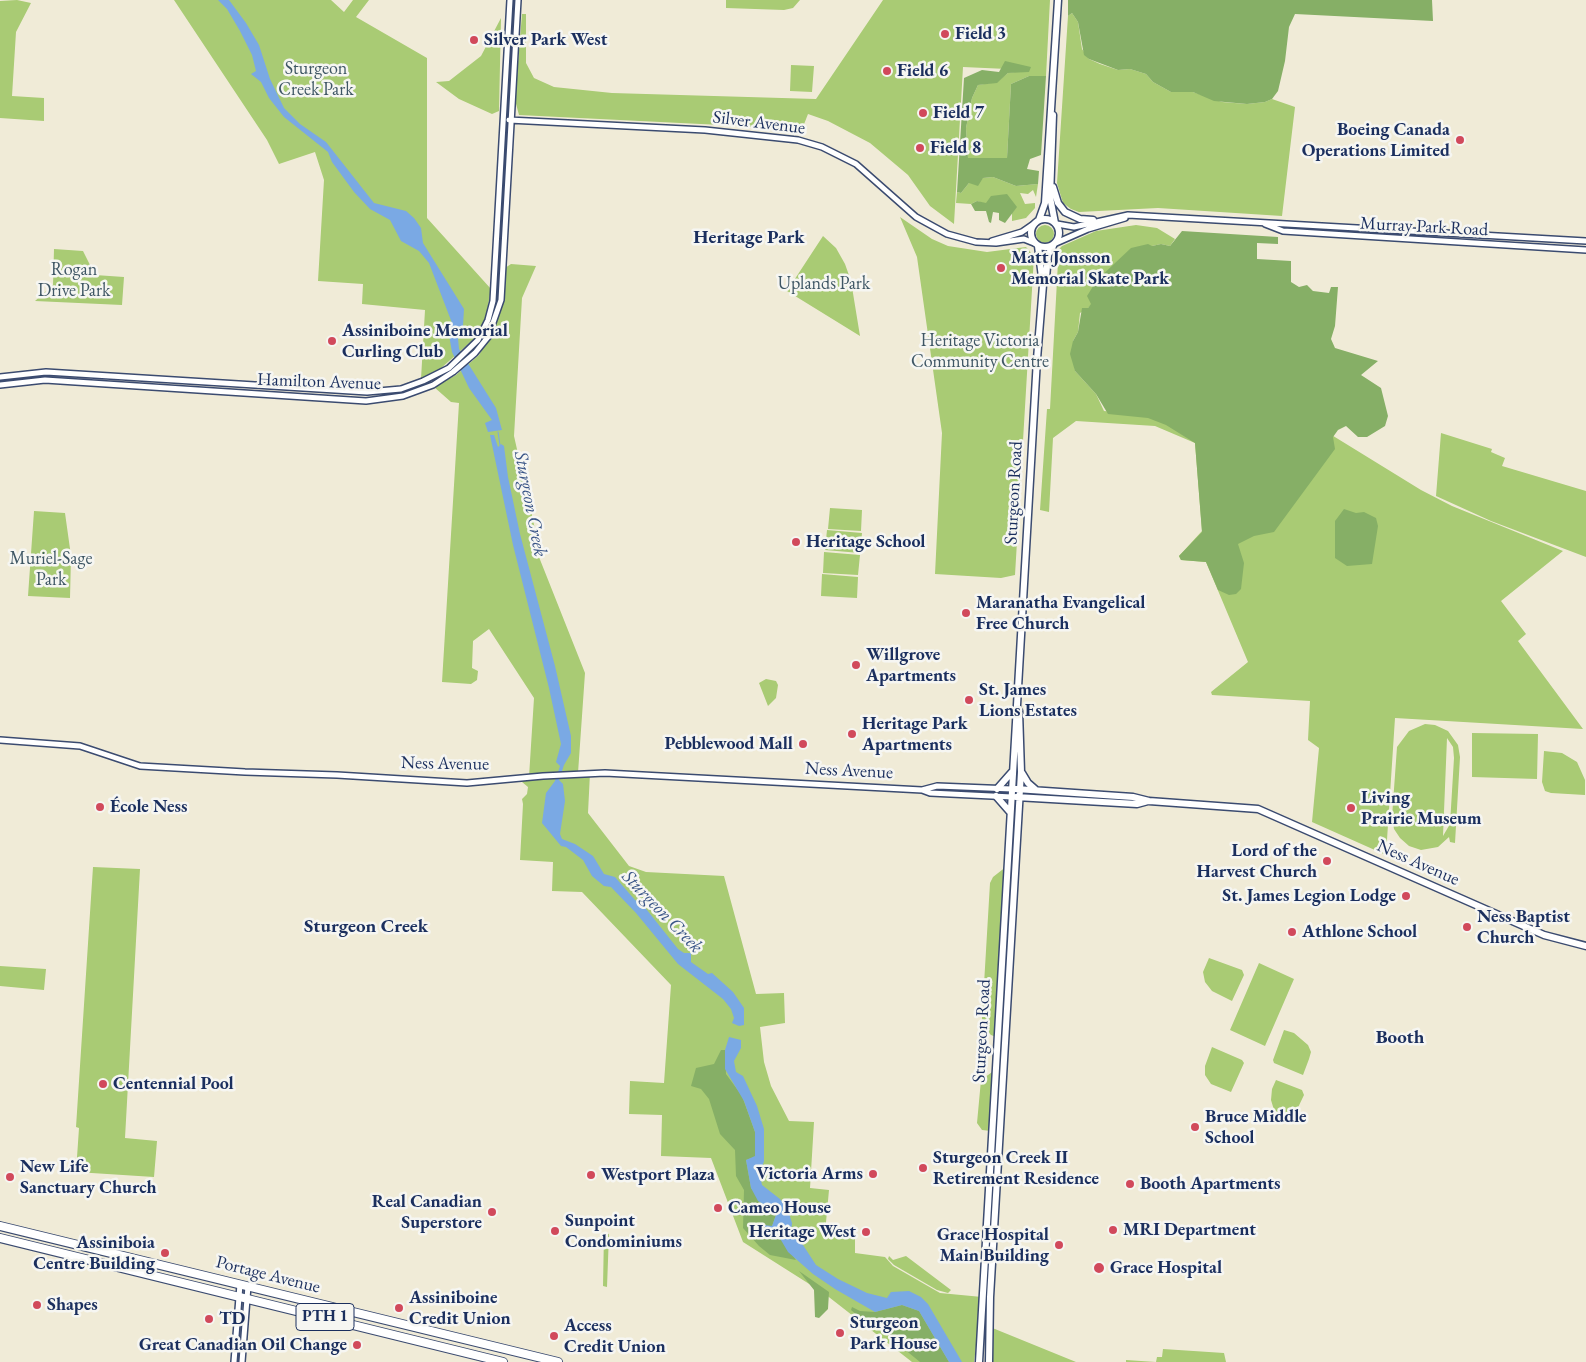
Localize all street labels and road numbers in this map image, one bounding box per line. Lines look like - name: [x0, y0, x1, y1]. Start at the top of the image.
- street label: Silver Avenue: [712, 107, 806, 139]
- street label: Murray Park Road: [1359, 213, 1489, 241]
- street label: Hamilton Avenue: [257, 369, 381, 395]
- street label: Sturgeon Road: [1000, 441, 1028, 545]
- street label: Ness Avenue: [401, 752, 489, 776]
- street label: Ness Avenue: [804, 758, 894, 784]
- street label: Ness Avenue: [1373, 835, 1463, 891]
- street label: Sturgeon Road: [968, 979, 996, 1083]
- street label: Portage Avenue: [214, 1252, 322, 1298]
- road number: PTH 1: [296, 1304, 354, 1330]

